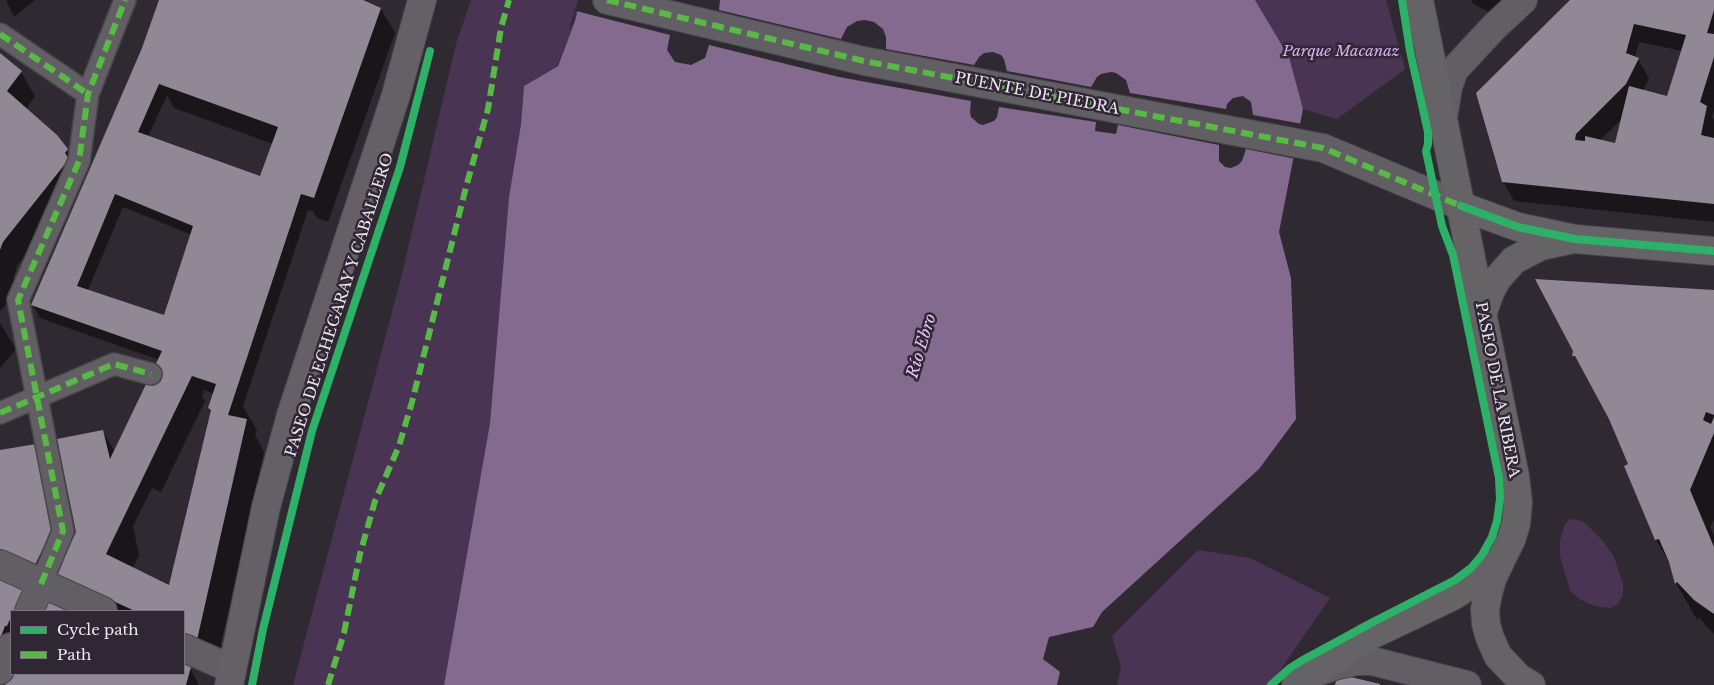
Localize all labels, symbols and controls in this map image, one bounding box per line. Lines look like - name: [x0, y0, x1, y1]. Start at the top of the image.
- park label: Parque Macanaz: [1282, 43, 1400, 61]
- street label: PUENTE DE PIEDRA: [953, 69, 1121, 119]
- street label: PASEO DE ECHEGARAY Y CABALLERO: [282, 151, 398, 459]
- street label: PASEO DE LA RIBERA: [1471, 300, 1523, 480]
- water label: Río Ebro: [903, 312, 941, 380]
- legend: [10, 610, 185, 675]
- text: Cycle path: [57, 620, 139, 639]
- text: Path: [57, 645, 91, 664]

